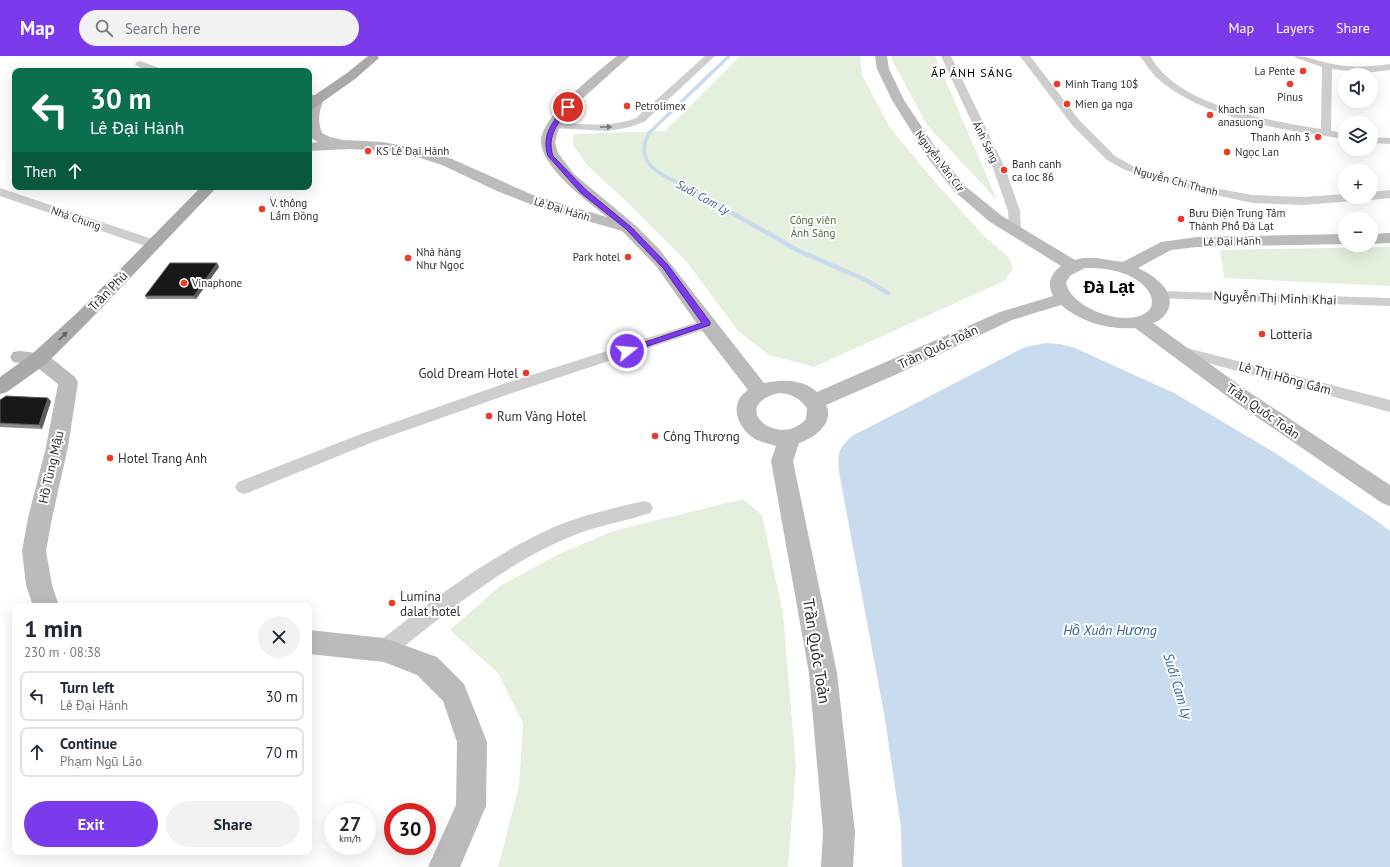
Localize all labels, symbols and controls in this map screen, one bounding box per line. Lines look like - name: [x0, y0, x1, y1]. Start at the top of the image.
- search box: [79, 10, 359, 46]
- text: Map: [20, 16, 55, 40]
- icon: search: [93, 17, 115, 39]
- text: Search here: [125, 19, 201, 38]
- text: Map: [1228, 19, 1254, 37]
- text: Layers: [1276, 19, 1314, 37]
- text: Share: [1336, 19, 1370, 37]
- place label: La Pente: [1255, 64, 1295, 78]
- district label: ẤP ÁNH SÁNG: [931, 65, 1013, 80]
- marker: La Pente: [1298, 66, 1308, 76]
- map controls: [1338, 68, 1378, 252]
- button: sound: [1338, 68, 1378, 108]
- place label: Minh Trang 10$: [1065, 77, 1138, 91]
- marker: Minh Trang 10$: [1052, 79, 1062, 89]
- marker: Pinus: [1285, 79, 1295, 89]
- text: 30 m: [90, 80, 151, 117]
- icon: left: [24, 84, 76, 136]
- pin: [551, 90, 585, 124]
- place label: Pinus: [1277, 90, 1303, 104]
- icon: arrive: [557, 96, 579, 118]
- place label: Mien ga nga: [1075, 97, 1133, 111]
- place label: Petrolimex: [635, 99, 686, 113]
- marker: Mien ga nga: [1062, 99, 1072, 109]
- marker: Petrolimex: [622, 101, 632, 111]
- place label: khach san anasuong: [1218, 102, 1265, 129]
- marker: khach san anasuong: [1205, 110, 1215, 120]
- text: Lê Đại Hành: [90, 116, 184, 139]
- button: layers: [1338, 116, 1378, 156]
- street label: Ánh Sáng: [970, 119, 1002, 165]
- one-way arrow: [600, 124, 613, 130]
- street label: Nguyễn Văn Cừ: [912, 128, 968, 195]
- place label: Thanh Anh 3: [1250, 130, 1310, 144]
- marker: Thanh Anh 3: [1313, 132, 1323, 142]
- place label: KS Lê Đại Hành: [376, 144, 449, 158]
- place label: Ngọc Lan: [1235, 145, 1279, 159]
- marker: KS Lê Đại Hành: [363, 146, 373, 156]
- marker: Ngọc Lan: [1222, 147, 1232, 157]
- place label: Banh canh ca loc 86: [1012, 157, 1061, 184]
- icon: ahead: [64, 160, 86, 182]
- text: Then: [24, 162, 56, 181]
- street label: Nguyễn Chí Thanh: [1132, 163, 1220, 199]
- button: +: [1338, 164, 1378, 204]
- marker: Banh canh ca loc 86: [999, 165, 1009, 175]
- water label: Suối Cam Ly: [674, 176, 733, 218]
- street label: Lê Đại Hành: [532, 194, 592, 224]
- place label: V. thông Lấm Đồng: [269, 196, 318, 223]
- street label: Nhà Chung: [49, 203, 103, 233]
- marker: V. thông Lấm Đồng: [257, 204, 267, 214]
- place label: Bưu Điện Trung Tâm Thành Phố Đà Lạt: [1189, 206, 1285, 233]
- button: −: [1338, 212, 1378, 252]
- park label: Công viên Ánh Sáng: [790, 213, 836, 240]
- marker: Bưu Điện Trung Tâm Thành Phố Đà Lạt: [1176, 214, 1186, 224]
- street label: Lê Đại Hành: [1203, 233, 1261, 249]
- place label: Nhà hàng Như Ngọc: [416, 245, 464, 272]
- place label: Park hotel: [573, 250, 621, 264]
- marker: Park hotel: [623, 252, 633, 262]
- marker: Nhà hàng Như Ngọc: [403, 253, 413, 263]
- street label: Trần Phú: [85, 267, 131, 315]
- district label: Đà Lạt: [1082, 275, 1135, 298]
- place label: Vinaphone: [191, 276, 243, 290]
- marker: Vinaphone: [179, 278, 189, 288]
- street label: Nguyễn Thị Minh Khai: [1213, 287, 1337, 309]
- street label: Trần Quốc Toản: [895, 321, 981, 373]
- place label: Lotteria: [1270, 326, 1313, 343]
- marker: Lotteria: [1257, 329, 1267, 339]
- position arrow: [606, 330, 648, 372]
- one-way arrow: [58, 331, 68, 341]
- street label: Lê Thị Hồng Gấm: [1237, 358, 1333, 398]
- place label: Gold Dream Hotel: [418, 365, 518, 382]
- marker: Gold Dream Hotel: [521, 368, 531, 378]
- street label: Trần Quốc Toản: [1223, 379, 1303, 443]
- place label: Rum Vàng Hotel: [497, 408, 587, 425]
- marker: Rum Vàng Hotel: [484, 411, 494, 421]
- place label: Công Thương: [663, 428, 740, 445]
- street label: Hồ Tùng Mậu: [34, 429, 68, 505]
- marker: Công Thương: [650, 431, 660, 441]
- place label: Hotel Trang Anh: [118, 450, 207, 467]
- marker: Hotel Trang Anh: [105, 453, 115, 463]
- place label: Lumina dalat hotel: [400, 588, 461, 620]
- street label: Trần Quốc Toản: [799, 597, 835, 705]
- marker: Lumina dalat hotel: [387, 598, 397, 608]
- text: 1 min: [24, 613, 83, 644]
- button: close: [258, 616, 300, 658]
- water label: Hồ Xuân Hương: [1063, 621, 1157, 639]
- text: 230 m · 08:38: [24, 644, 101, 661]
- water label: Suối Cam Ly: [1159, 651, 1197, 722]
- text: Turn left: [60, 678, 114, 697]
- icon: left: [26, 685, 48, 707]
- text: 30 m: [265, 687, 298, 706]
- text: Lê Đại Hành: [60, 697, 128, 714]
- text: Continue: [60, 734, 117, 753]
- icon: ahead: [26, 741, 48, 763]
- text: 70 m: [265, 743, 298, 762]
- text: Phạm Ngũ Lão: [60, 753, 142, 770]
- button: Exit: [24, 801, 158, 847]
- button: Share: [166, 801, 300, 847]
- speed limit sign: 30: [384, 803, 436, 855]
- text: 27: [339, 811, 361, 837]
- text: km/h: [339, 832, 361, 845]

